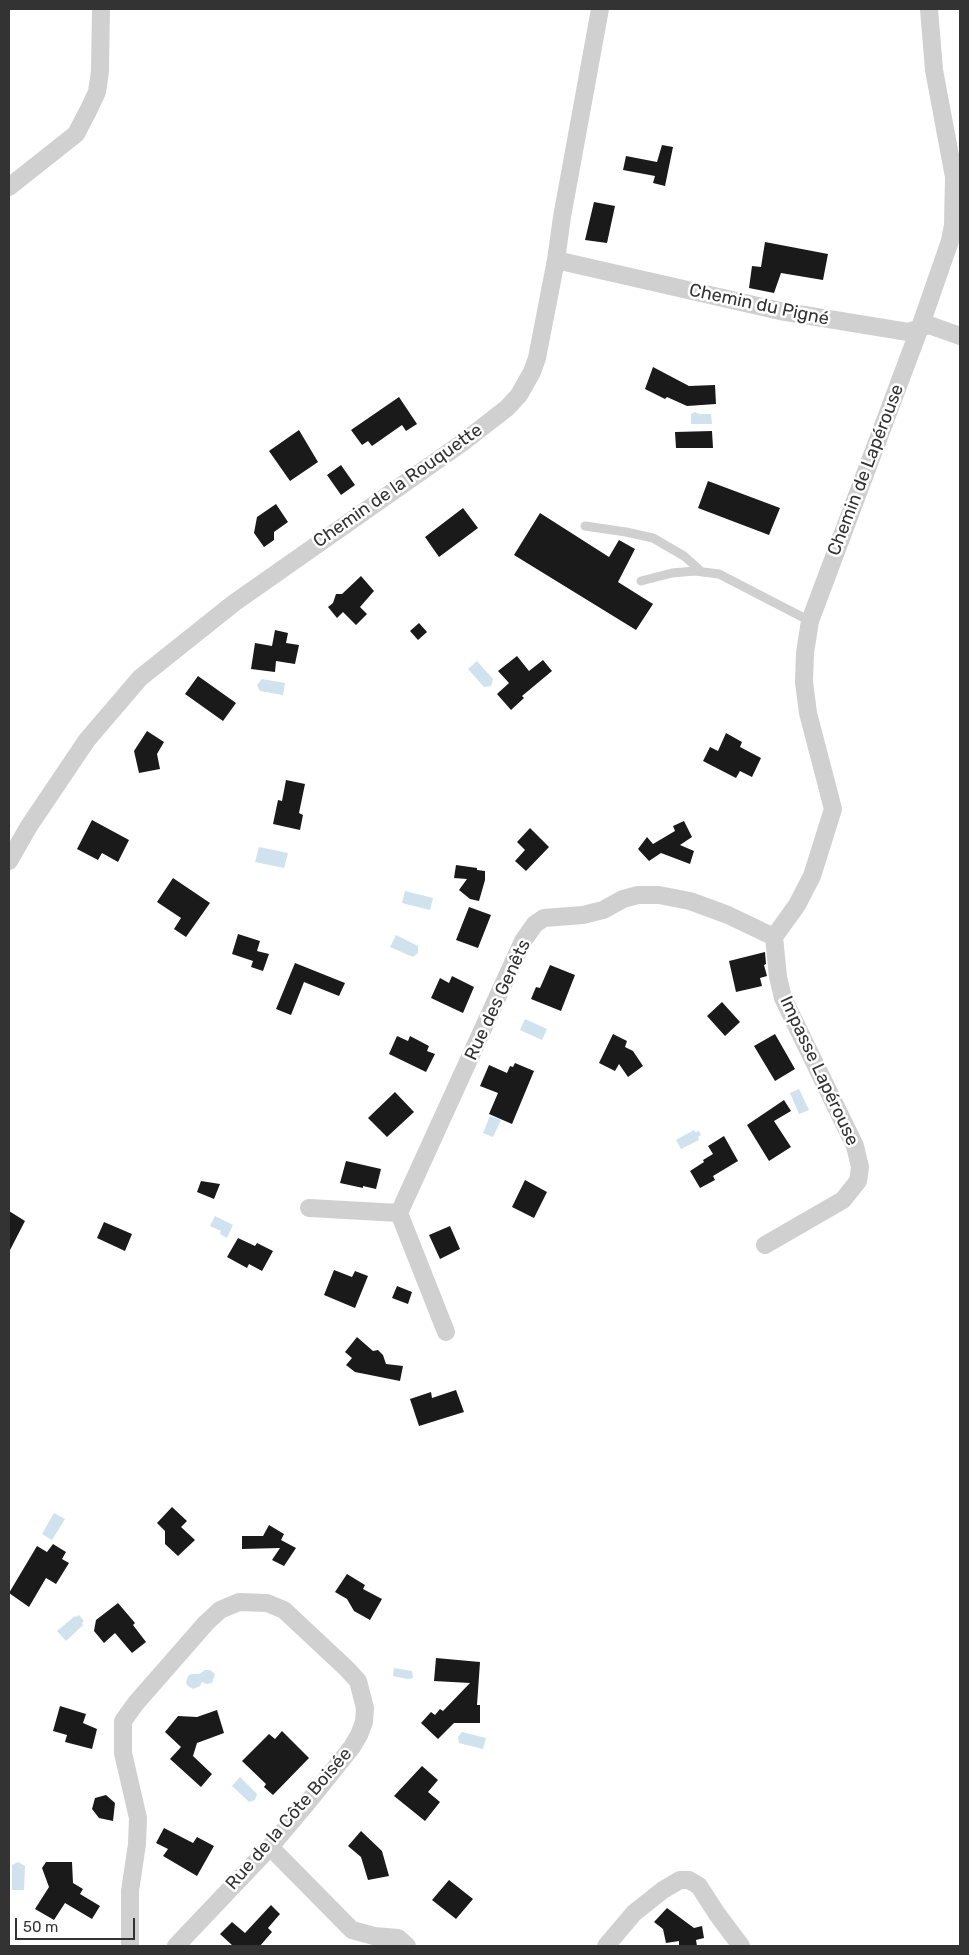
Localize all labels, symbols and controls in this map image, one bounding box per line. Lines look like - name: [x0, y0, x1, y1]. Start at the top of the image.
- street label: Chemin du Pigné: [687, 280, 831, 330]
- street label: Chemin de Lapérouse: [823, 381, 909, 559]
- street label: Chemin de la Rouquette: [309, 419, 487, 553]
- street label: Rue des Genêts: [461, 936, 535, 1064]
- street label: Impasse Lapérouse: [775, 993, 863, 1149]
- street label: Rue de la Côte Boisée: [222, 1744, 356, 1894]
- scale bar: [18, 1908, 138, 1940]
- text: 50 m: [23, 1918, 58, 1936]

